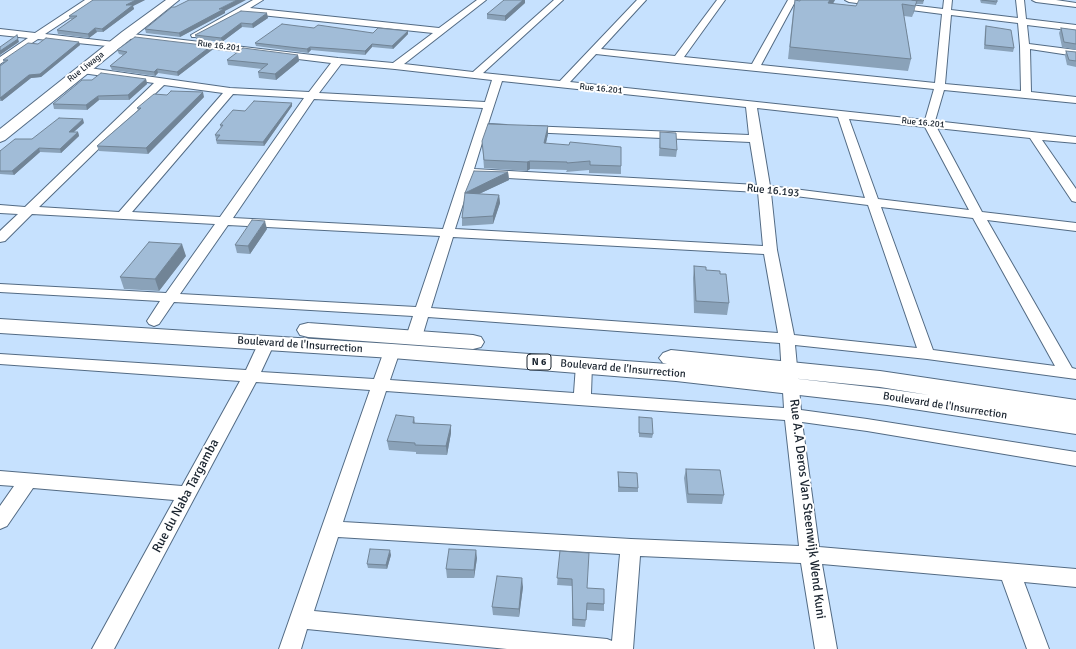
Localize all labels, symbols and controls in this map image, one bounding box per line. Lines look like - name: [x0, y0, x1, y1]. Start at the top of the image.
- street label: Rue 16.201: [197, 38, 241, 54]
- street label: Rue Liwaga: [65, 49, 107, 85]
- street label: Rue 16.201: [579, 81, 623, 97]
- street label: Rue 16.201: [901, 115, 945, 131]
- street label: Rue 16.193: [746, 182, 800, 200]
- street label: Boulevard de l'Insurrection: [237, 334, 363, 356]
- road number: N 6: [527, 354, 551, 370]
- street label: Boulevard de l'Insurrection: [560, 357, 686, 381]
- street label: Boulevard de l'Insurrection: [882, 390, 1008, 422]
- street label: Rue A.A Deros Van Steenwijk Wend Kuni: [786, 398, 828, 620]
- street label: Rue du Naba Targamba: [149, 436, 223, 556]

